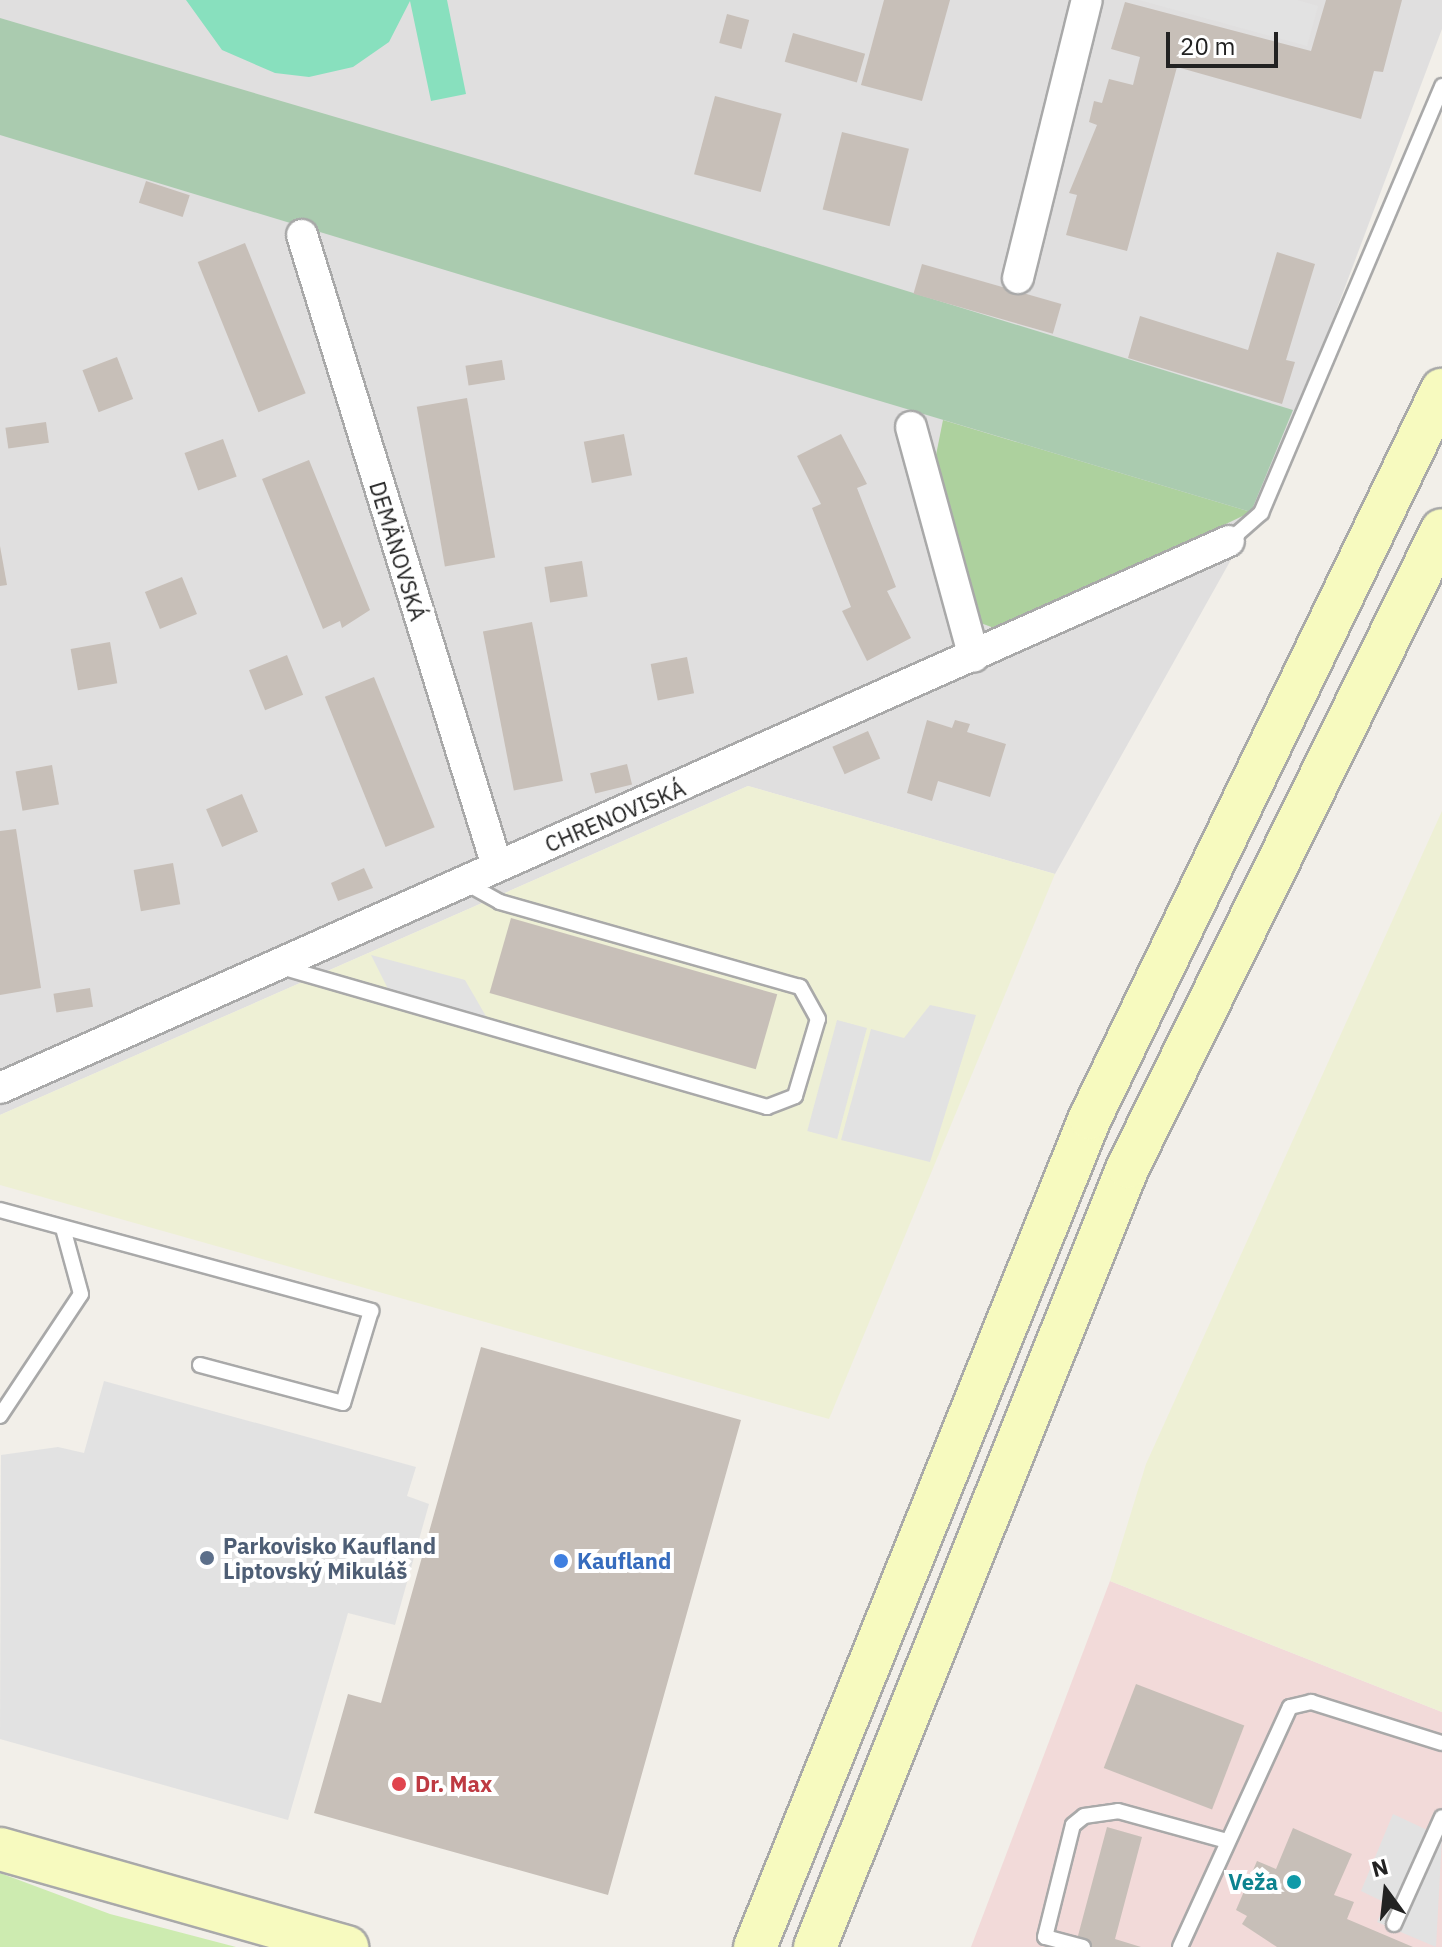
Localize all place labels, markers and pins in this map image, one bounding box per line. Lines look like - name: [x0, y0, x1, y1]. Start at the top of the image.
- place label: Parkovisko Kaufland Liptovský Mikuláš: [223, 1532, 436, 1584]
- place label: Kaufland: [577, 1548, 671, 1574]
- marker: Parkovisko Kaufland Liptovský Mikuláš: [198, 1549, 216, 1567]
- marker: Kaufland: [552, 1552, 570, 1570]
- place label: Dr. Max: [415, 1771, 492, 1797]
- marker: Dr. Max: [390, 1775, 408, 1793]
- place label: Veža: [1228, 1869, 1278, 1895]
- marker: Veža: [1285, 1873, 1303, 1891]

